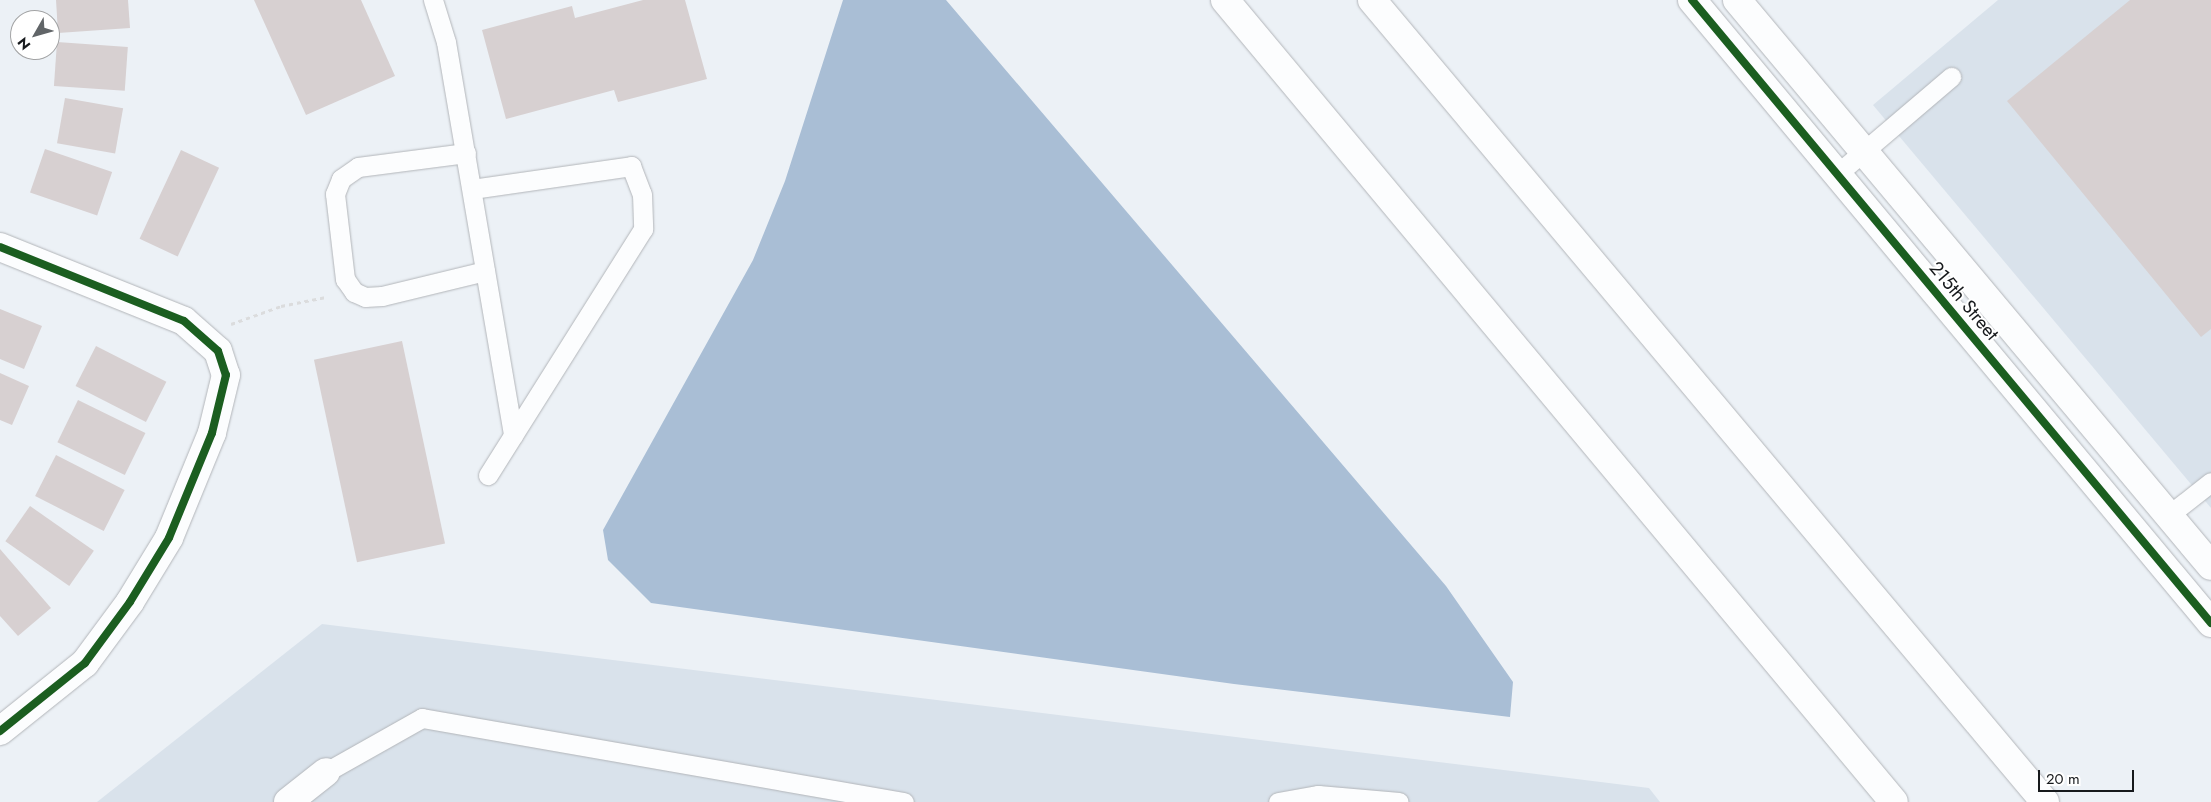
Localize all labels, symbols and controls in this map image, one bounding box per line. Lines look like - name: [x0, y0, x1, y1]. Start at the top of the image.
- north arrow: [10, 10, 60, 60]
- text: N: [13, 33, 35, 54]
- street label: 215th Street: [1925, 257, 2003, 345]
- scale bar: [2041, 760, 2137, 792]
- text: 20 m: [2046, 768, 2080, 790]

